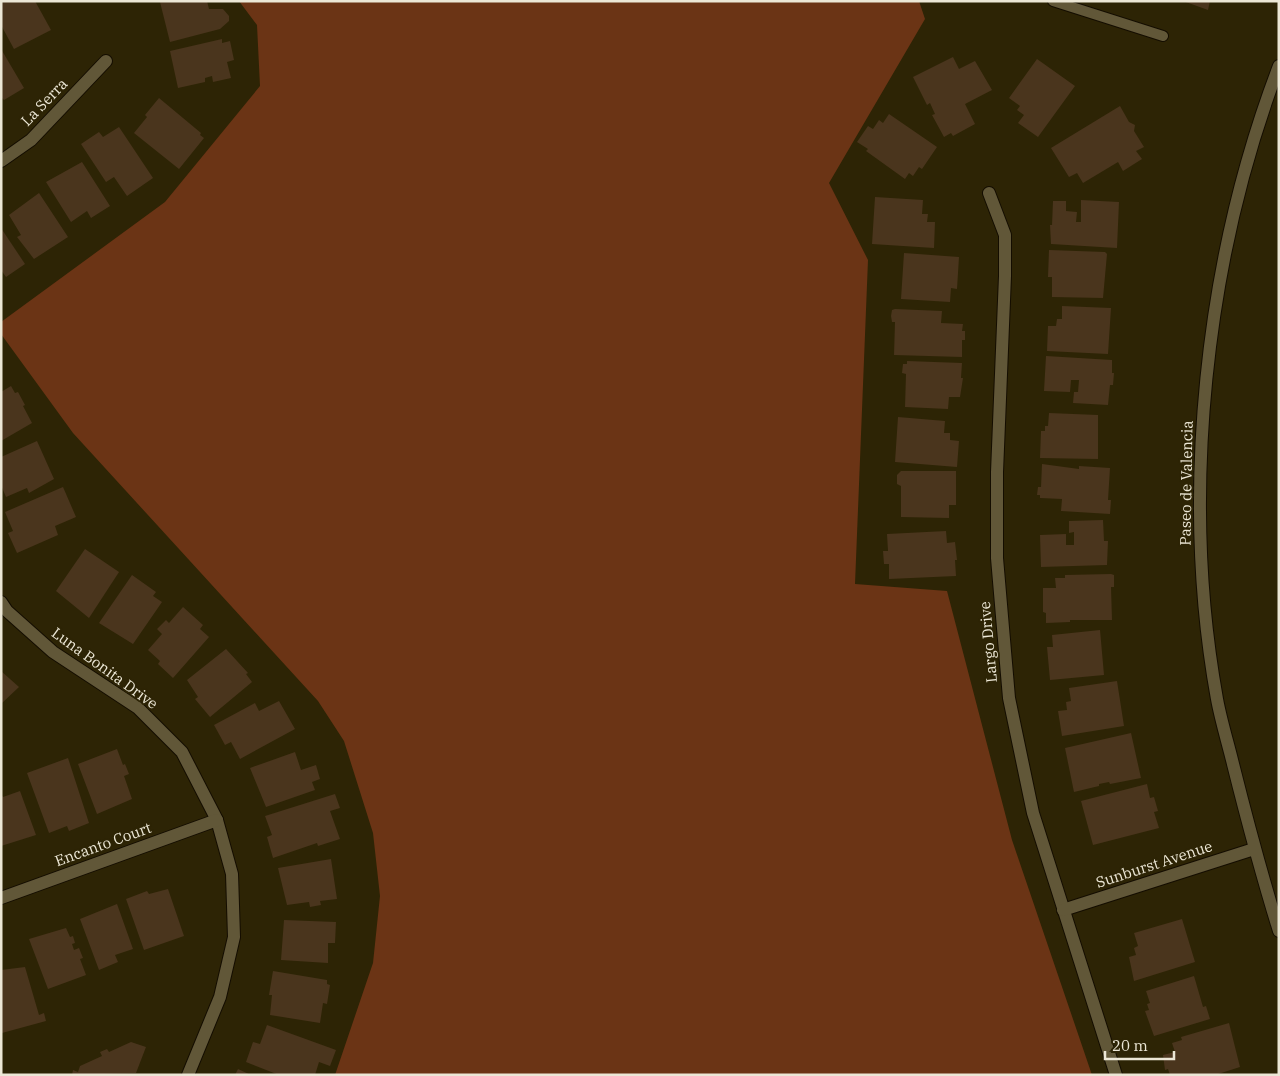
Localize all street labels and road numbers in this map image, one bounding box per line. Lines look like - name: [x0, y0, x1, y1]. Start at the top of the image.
- street label: La Serra: [17, 74, 71, 130]
- street label: Paseo de Valencia: [1175, 420, 1197, 546]
- street label: Largo Drive: [975, 601, 1001, 683]
- street label: Luna Bonita Drive: [48, 623, 162, 713]
- street label: Encanto Court: [52, 818, 154, 870]
- street label: Sunburst Avenue: [1093, 836, 1215, 892]

